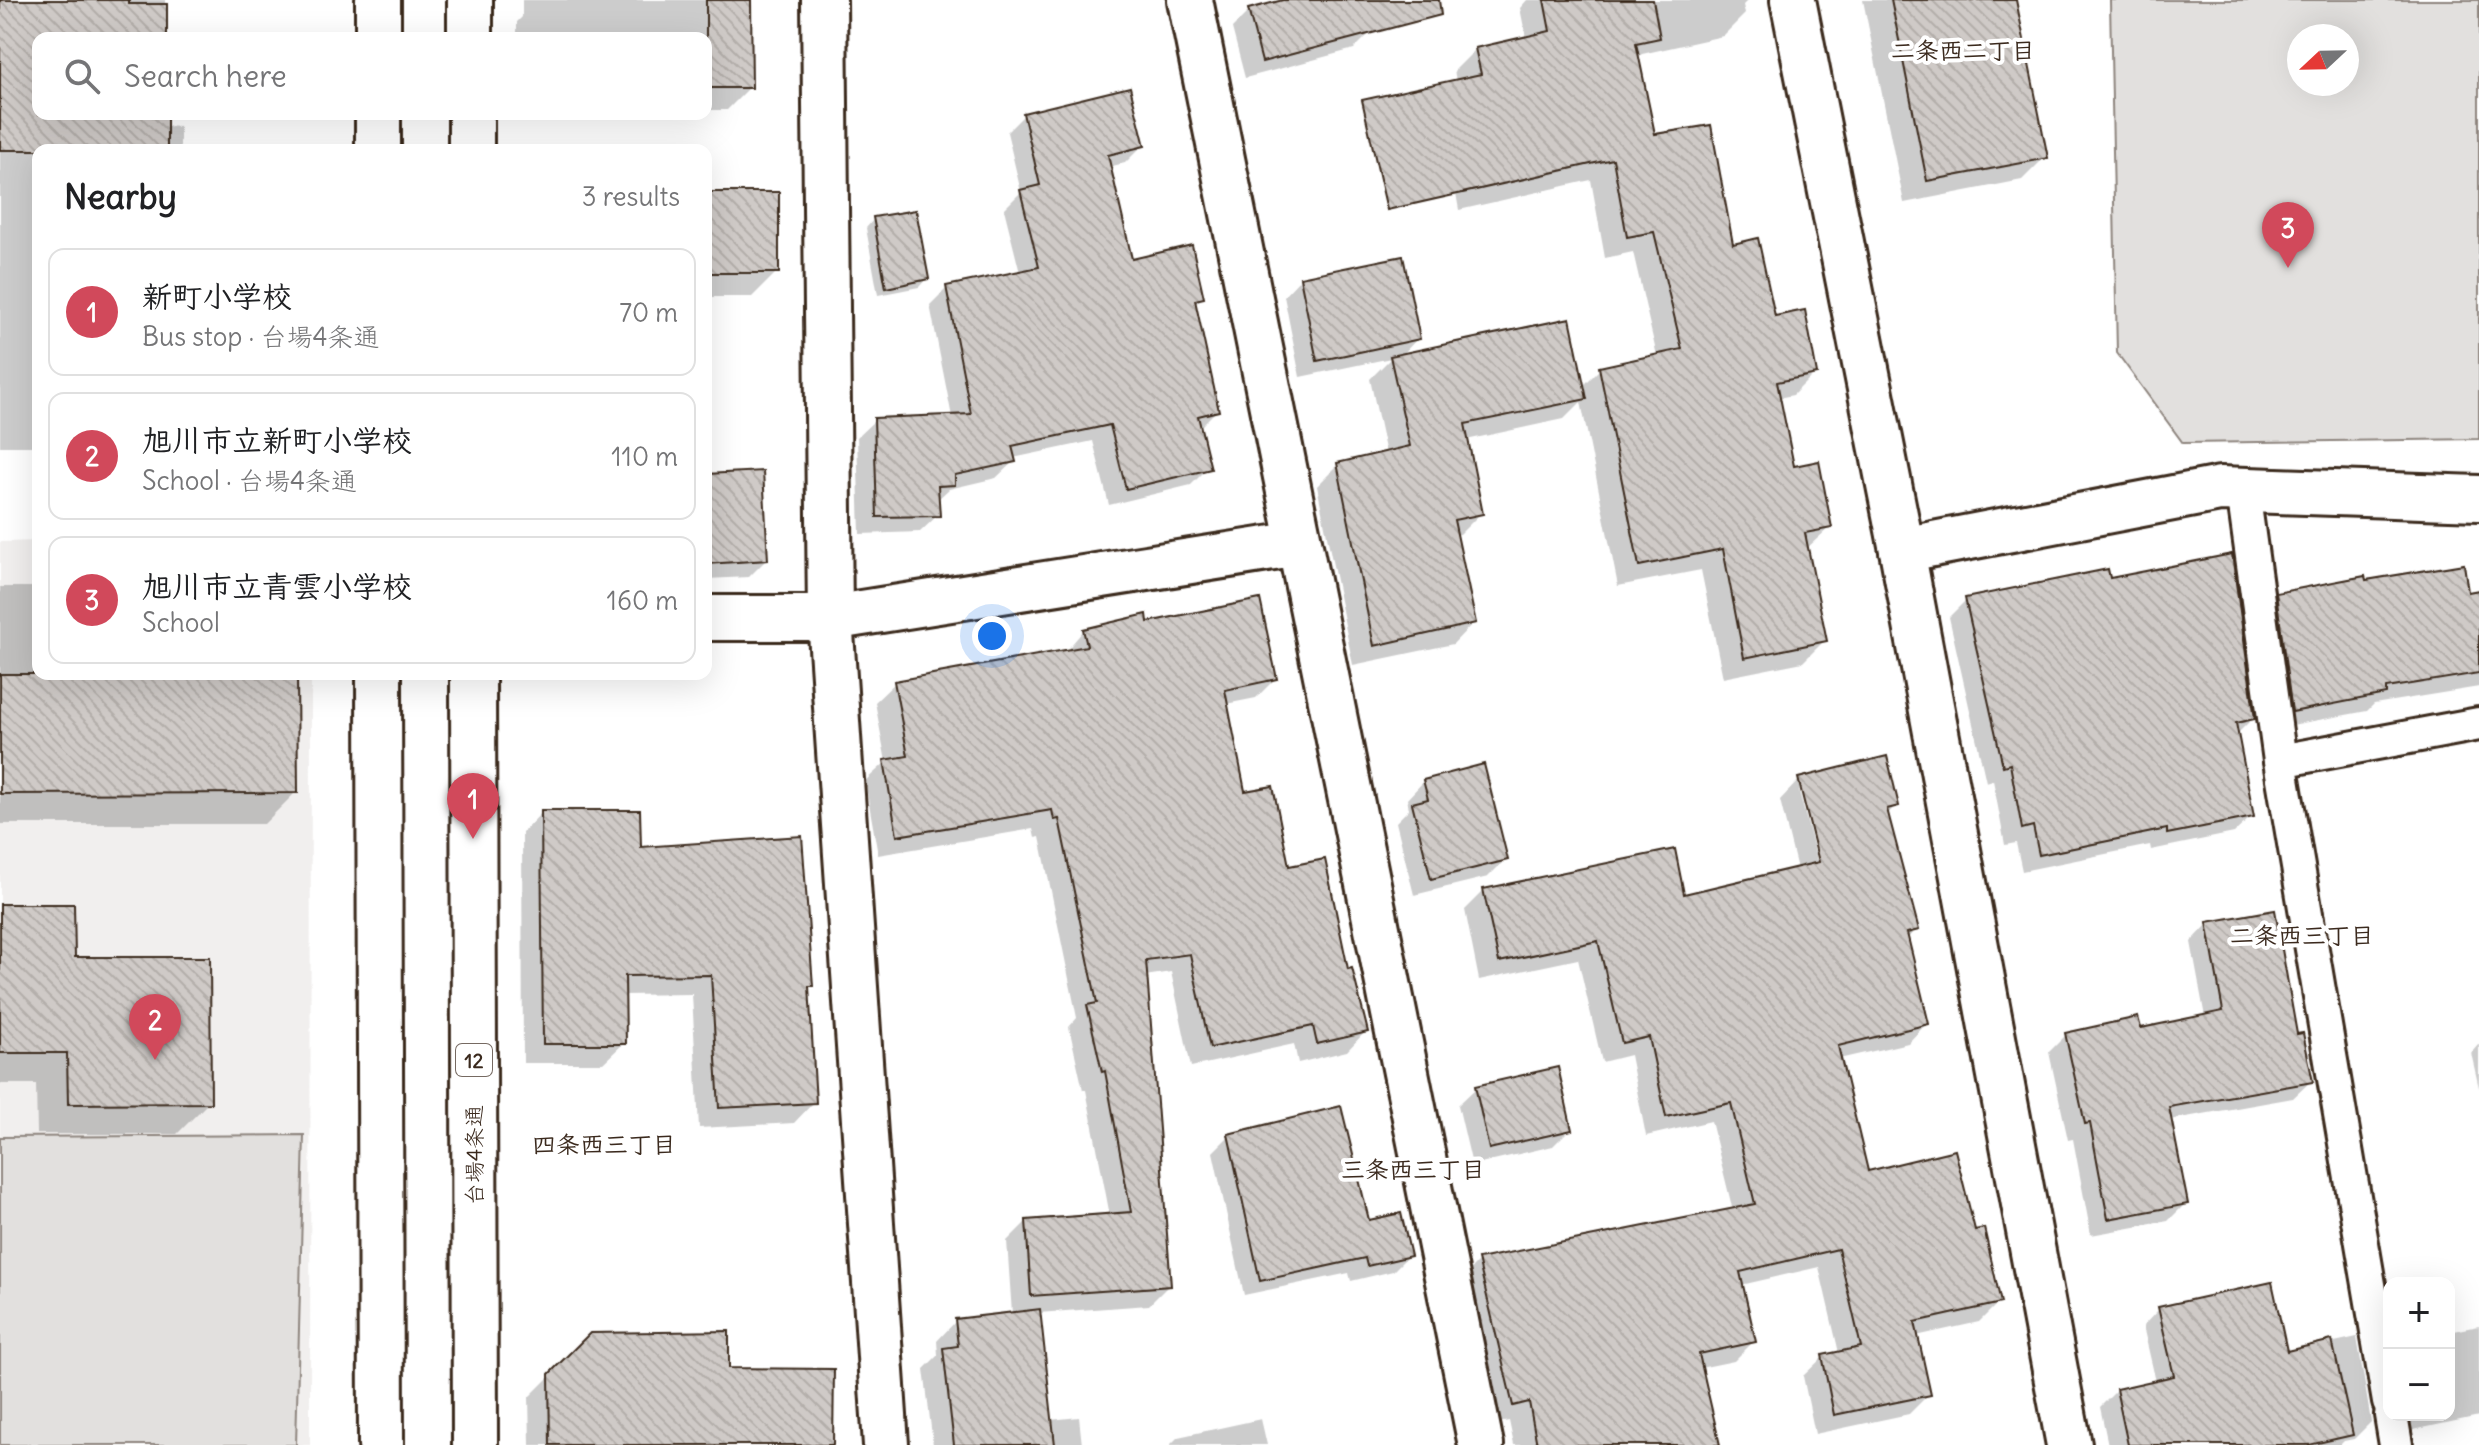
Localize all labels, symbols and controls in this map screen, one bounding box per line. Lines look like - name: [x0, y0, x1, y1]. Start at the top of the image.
- north arrow: [2287, 24, 2359, 96]
- search box: [32, 32, 712, 120]
- district label: 二条西二丁目: [1891, 35, 2035, 65]
- icon: search: [60, 54, 104, 98]
- text: Search here: [124, 57, 287, 95]
- text: Nearby: [64, 175, 177, 218]
- text: 3 results: [582, 180, 680, 213]
- pin: 3: [2262, 202, 2314, 268]
- text: 新町小学校: [142, 277, 292, 315]
- text: 1: [87, 296, 97, 329]
- text: 70 m: [619, 296, 678, 329]
- text: Bus stop · 台場4条通: [142, 320, 379, 353]
- text: 旭川市立新町小学校: [142, 421, 412, 459]
- text: 2: [85, 440, 99, 473]
- text: 110 m: [611, 440, 678, 473]
- text: School · 台場4条通: [142, 464, 357, 497]
- text: 旭川市立青雲小学校: [142, 567, 412, 605]
- text: 3: [85, 584, 99, 617]
- text: 160 m: [607, 584, 678, 617]
- text: School: [142, 606, 220, 639]
- your location: [972, 616, 1012, 656]
- pin: 1: [447, 773, 499, 839]
- district label: 二条西三丁目: [2230, 920, 2374, 950]
- pin: 2: [129, 994, 181, 1060]
- road number: 12: [456, 1044, 492, 1076]
- street label: 台場4条通: [460, 1105, 488, 1205]
- district label: 四条西三丁目: [532, 1129, 676, 1159]
- district label: 三条西三丁目: [1341, 1154, 1485, 1184]
- map controls: [2383, 1277, 2455, 1421]
- button: +: [2383, 1277, 2455, 1349]
- button: −: [2383, 1349, 2455, 1421]

